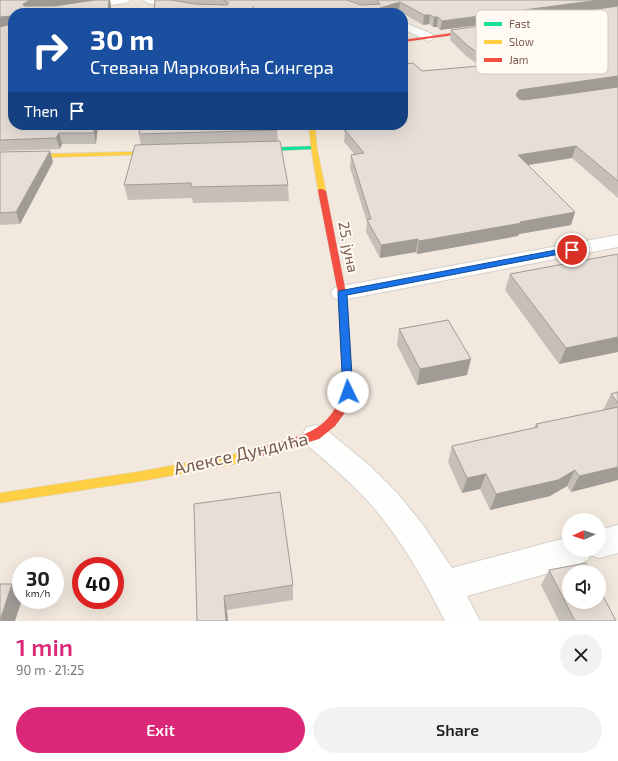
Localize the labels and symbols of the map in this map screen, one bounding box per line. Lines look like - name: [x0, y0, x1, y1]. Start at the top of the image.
- legend: [476, 10, 608, 74]
- text: Fast: [509, 17, 531, 30]
- text: Slow: [509, 35, 534, 48]
- text: Jam: [509, 53, 528, 66]
- street label: 25. јуна: [334, 220, 363, 274]
- pin: [555, 233, 589, 267]
- position arrow: [327, 371, 369, 413]
- street label: Алексе Дундића: [172, 427, 310, 479]
- north arrow: [562, 513, 606, 557]
- speed limit sign: 40: [72, 557, 124, 609]

